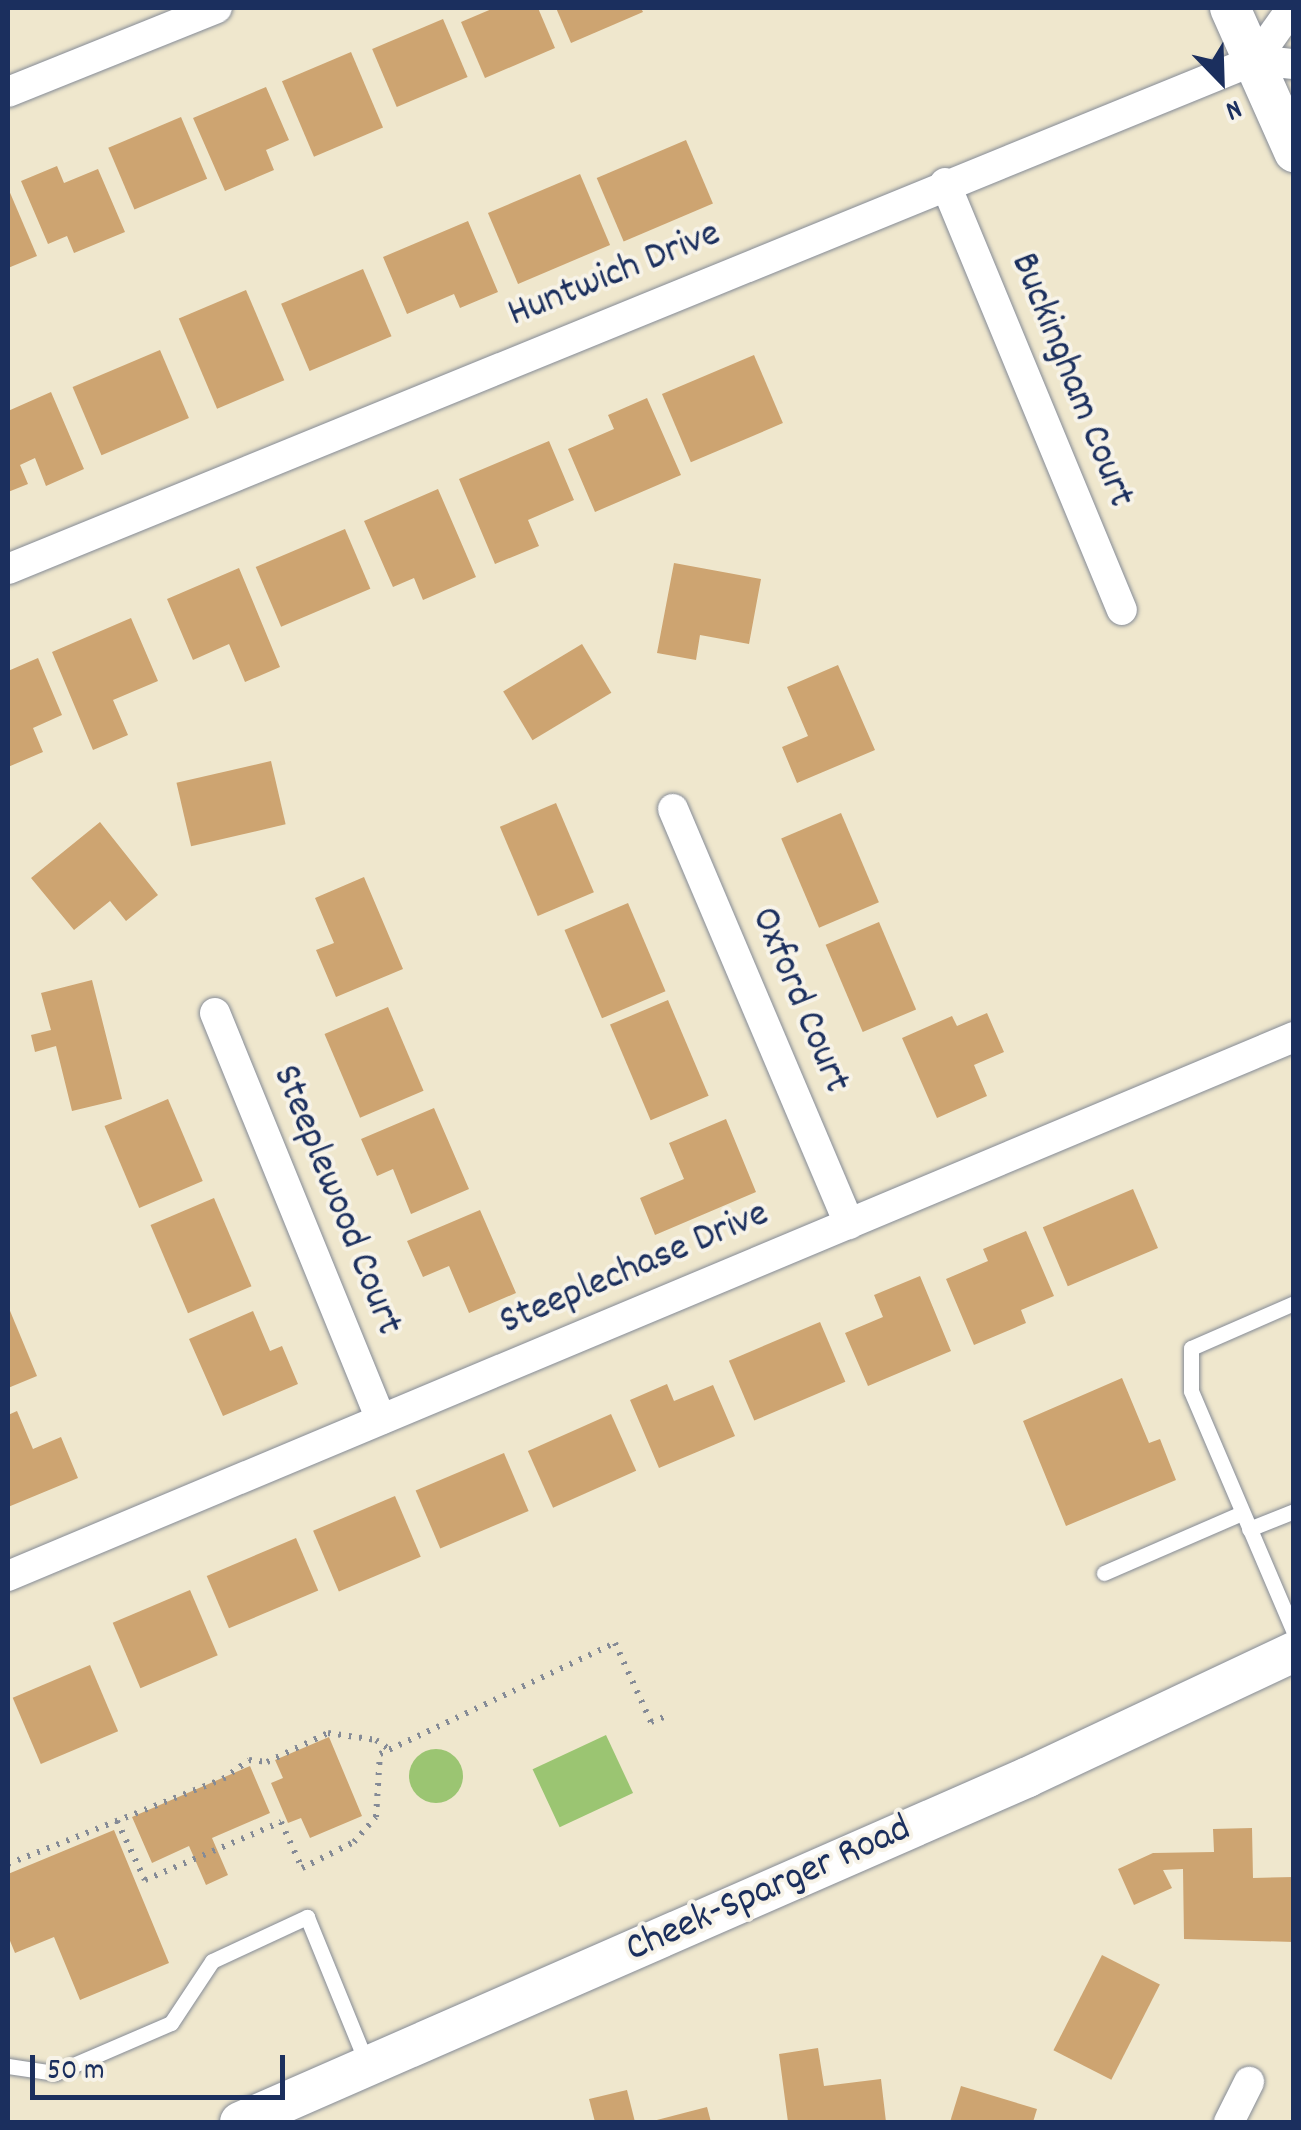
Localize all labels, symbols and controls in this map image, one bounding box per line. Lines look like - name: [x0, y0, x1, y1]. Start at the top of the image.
- north arrow: [1171, 30, 1271, 130]
- text: N: [1219, 87, 1247, 129]
- street label: Huntwich Drive: [502, 212, 728, 340]
- street label: Buckingham Court: [997, 247, 1143, 515]
- street label: Oxford Court: [737, 901, 859, 1101]
- street label: Steeplewood Court: [259, 1059, 411, 1343]
- street label: Steeplechase Drive: [494, 1192, 776, 1348]
- street label: Cheek-Sparger Road: [619, 1807, 919, 1975]
- scale bar: [35, 2035, 290, 2097]
- text: 50 m: [47, 2051, 105, 2094]

